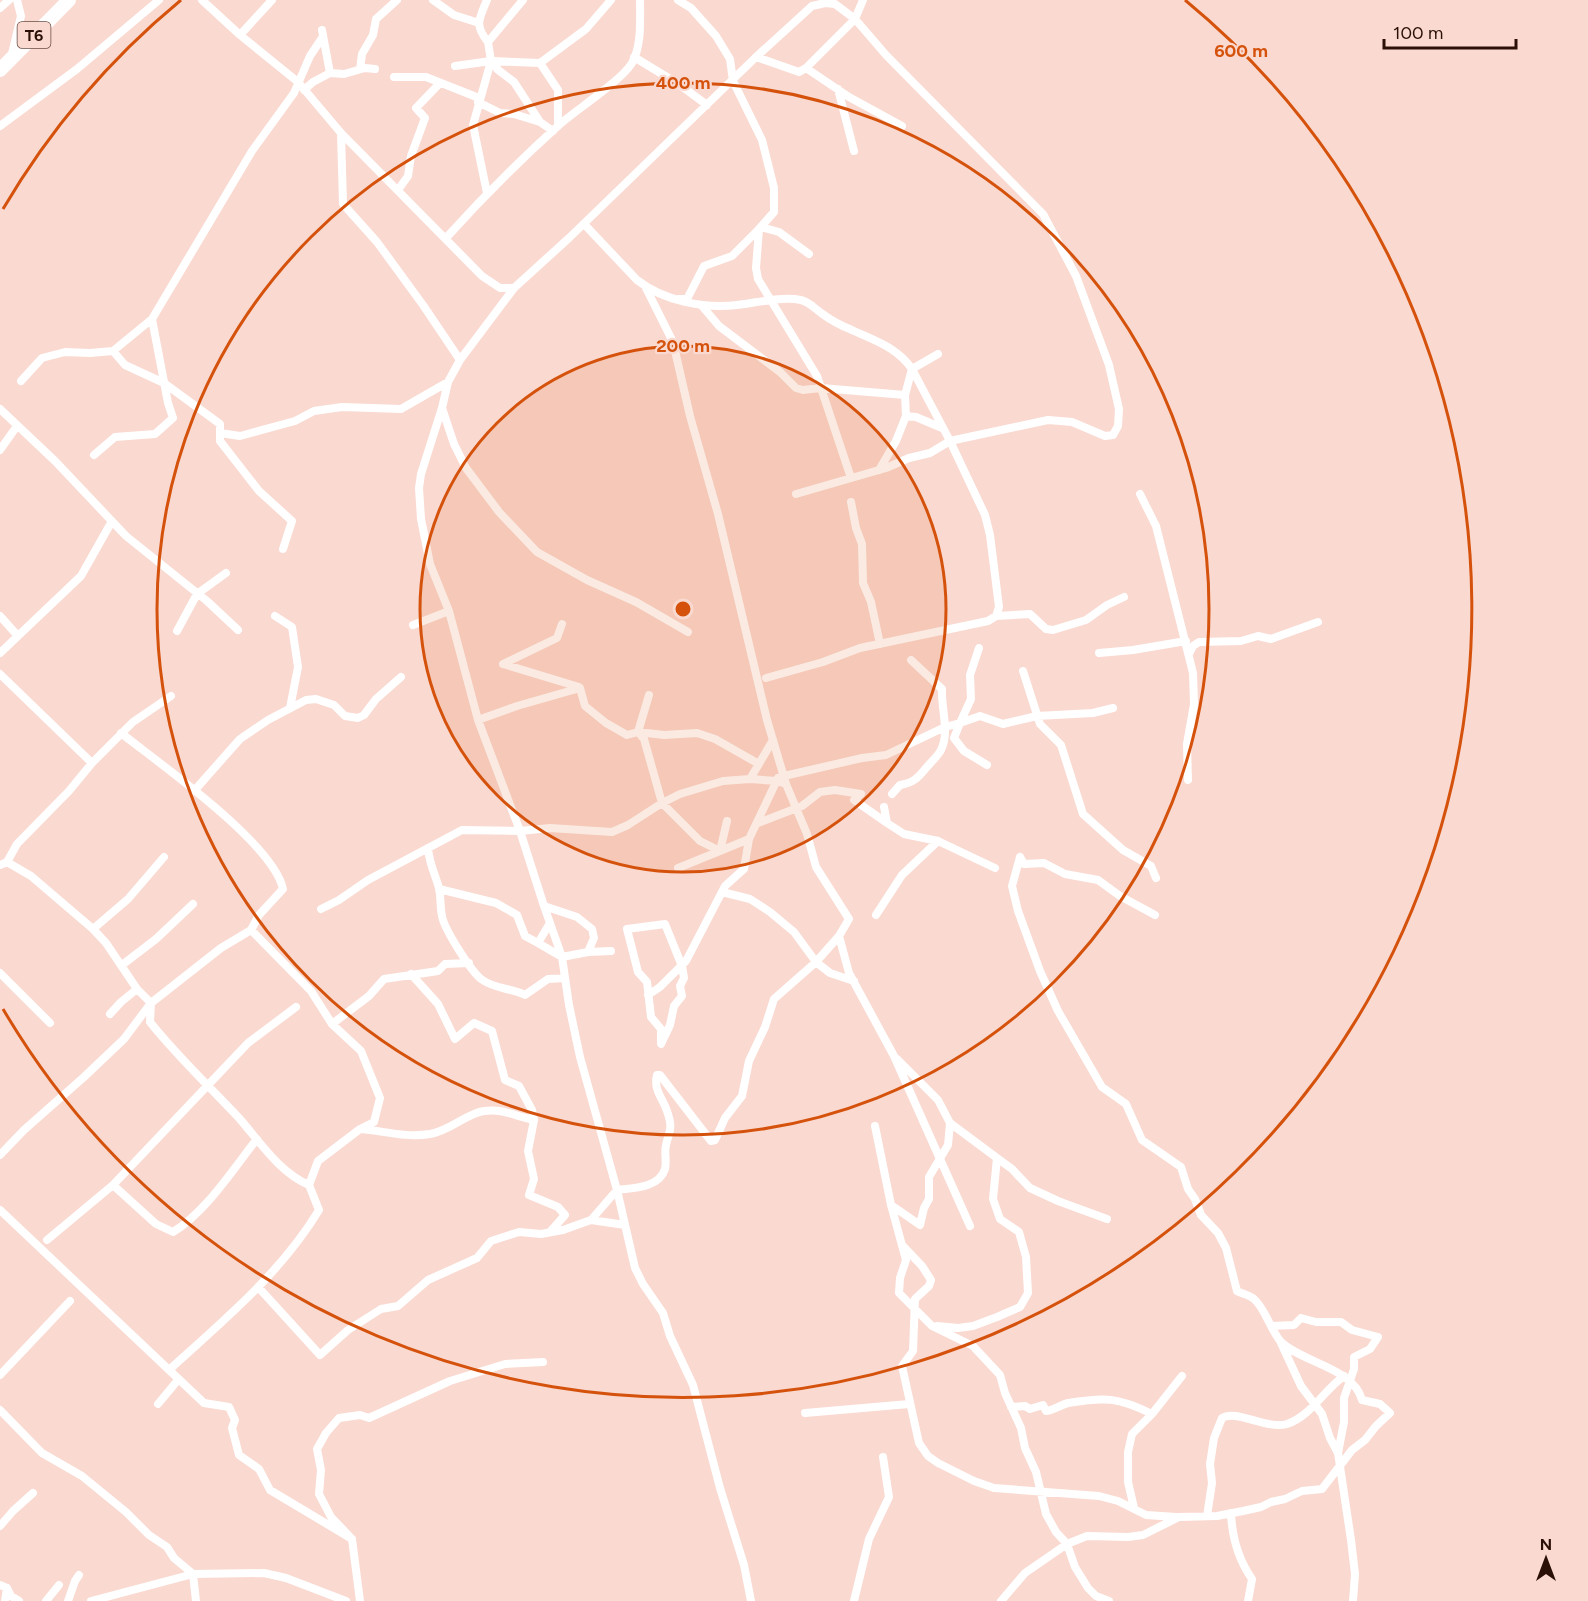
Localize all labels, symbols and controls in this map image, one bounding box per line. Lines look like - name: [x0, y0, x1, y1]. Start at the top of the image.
- scale bar: [1384, 12, 1516, 50]
- road number: T6: [18, 22, 51, 48]
- text: 100 m: [1393, 22, 1443, 44]
- text: 600 m: [1214, 40, 1268, 62]
- text: 400 m: [656, 72, 710, 94]
- text: 200 m: [656, 335, 710, 357]
- centre of rings: [673, 599, 693, 619]
- north arrow: [1516, 1529, 1576, 1589]
- text: N: [1540, 1535, 1552, 1554]

